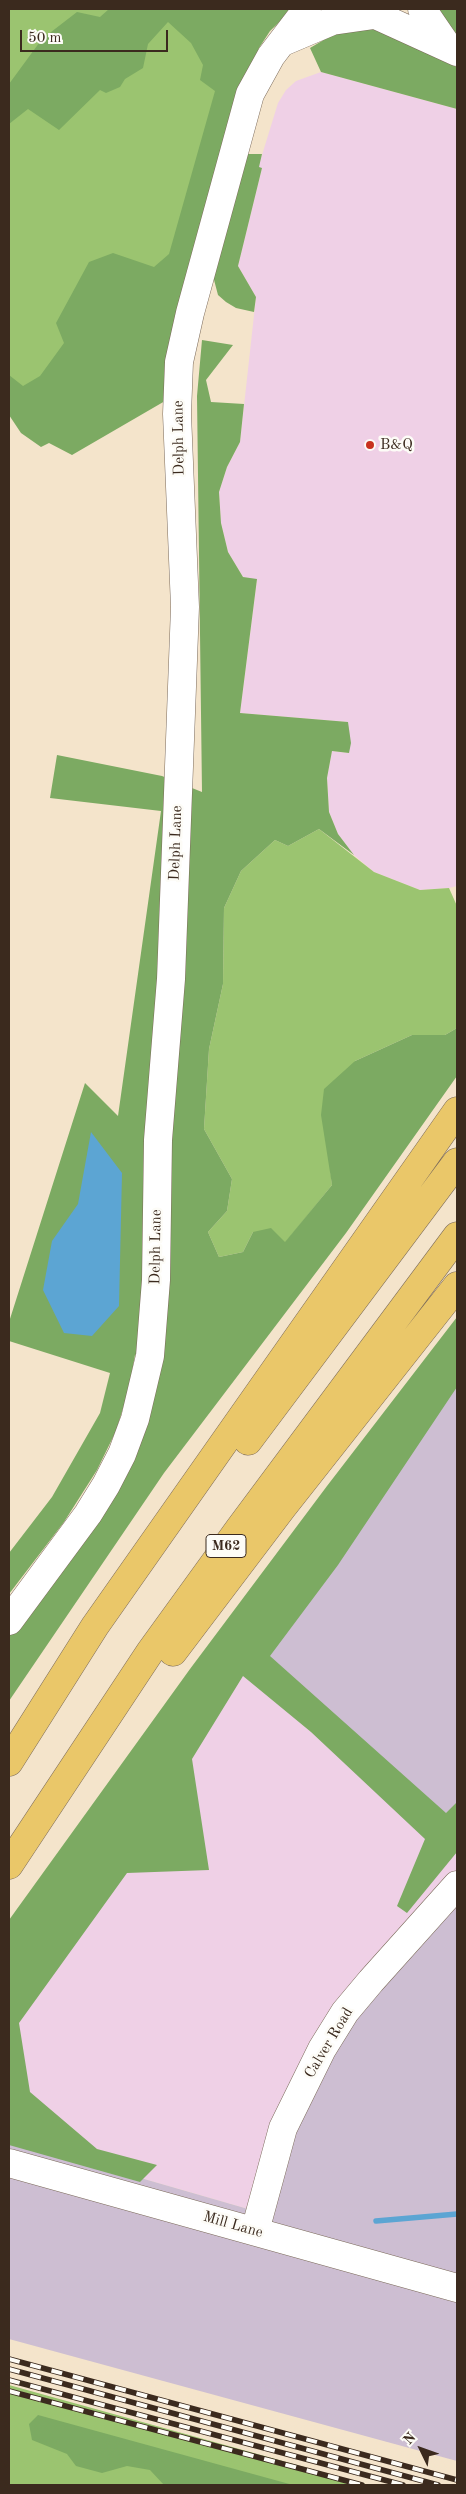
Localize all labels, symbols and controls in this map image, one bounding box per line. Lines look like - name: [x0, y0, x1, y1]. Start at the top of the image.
- scale bar: [22, 20, 170, 52]
- text: 50 m: [28, 31, 62, 46]
- street label: Delph Lane: [169, 400, 189, 476]
- place label: B&Q: [380, 436, 413, 454]
- marker: B&Q: [364, 439, 376, 451]
- street label: Delph Lane: [166, 805, 186, 881]
- street label: Delph Lane: [146, 1209, 166, 1285]
- road number: M62: [206, 1534, 246, 1558]
- street label: Calver Road: [301, 2004, 357, 2082]
- street label: Mill Lane: [201, 2208, 265, 2242]
- north arrow: [396, 2424, 446, 2474]
- text: N: [401, 2430, 419, 2448]

